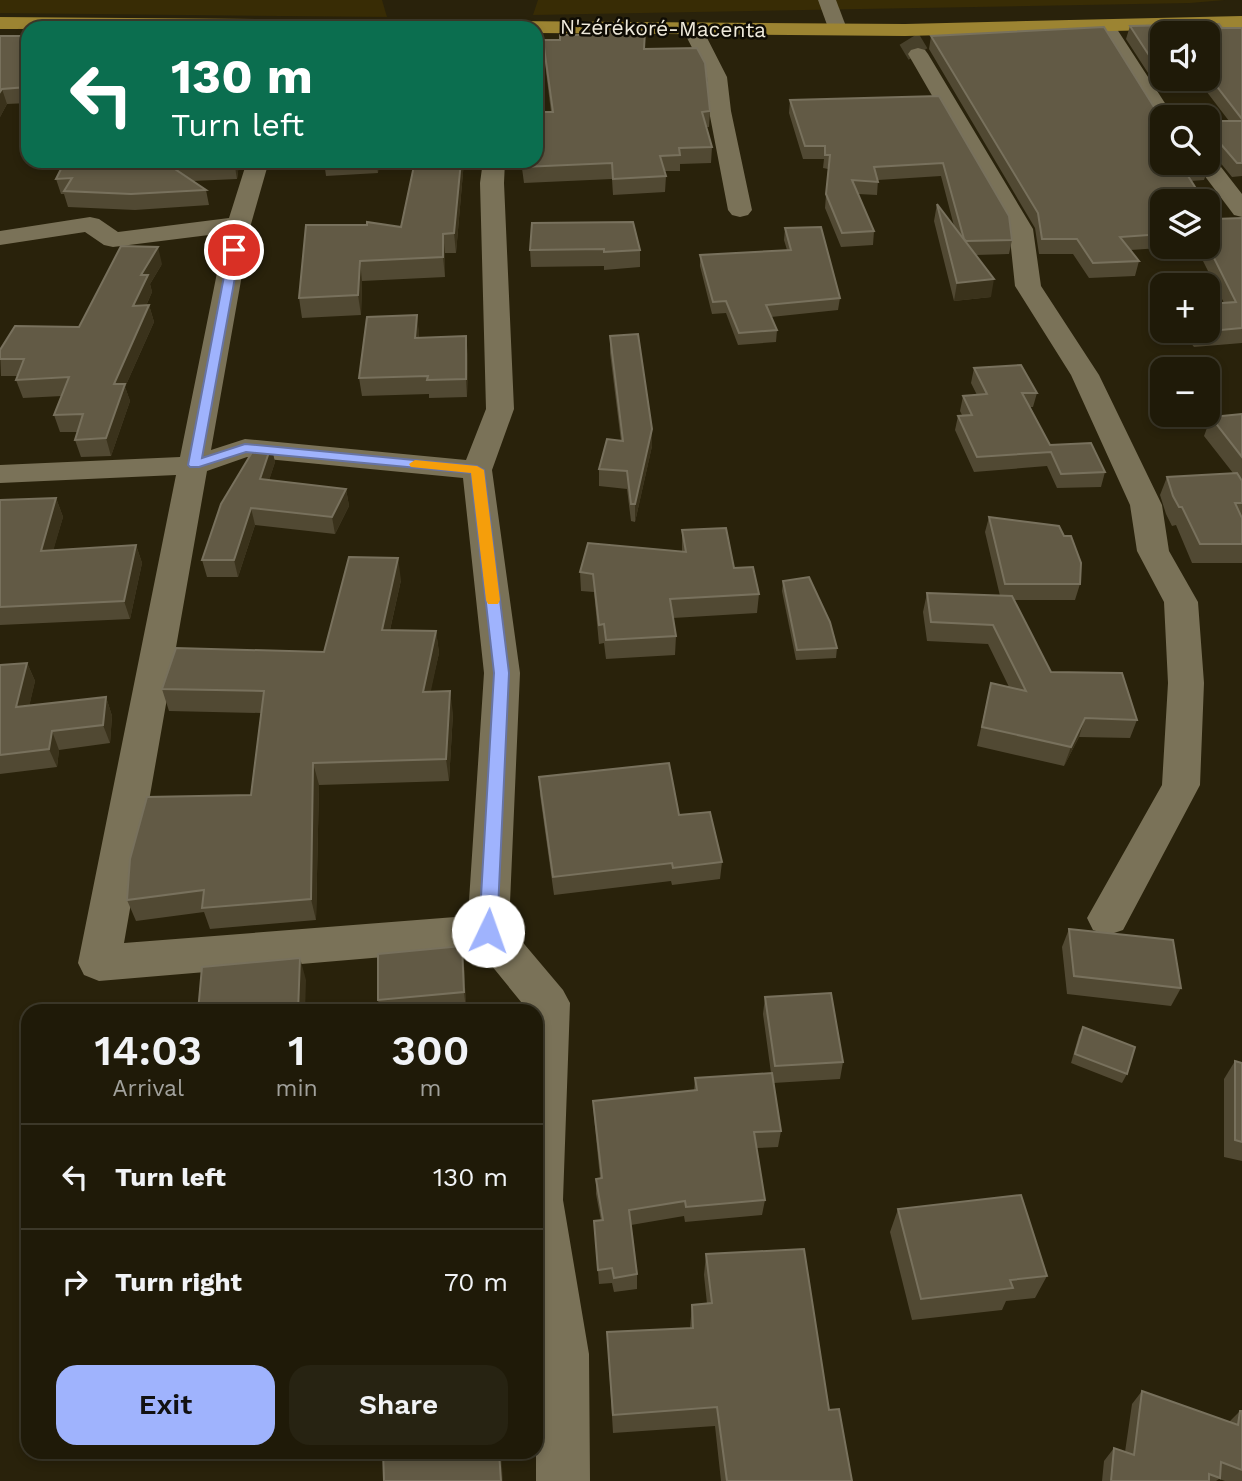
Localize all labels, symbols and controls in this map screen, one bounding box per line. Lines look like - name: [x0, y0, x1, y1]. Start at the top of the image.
- street label: N'zérékoré-Macenta: [560, 14, 766, 42]
- map controls: [1150, 21, 1220, 427]
- button: sound: [1150, 21, 1220, 91]
- text: 130 m: [171, 47, 313, 105]
- icon: left: [56, 49, 147, 140]
- button: search: [1150, 105, 1220, 175]
- text: Turn left: [171, 106, 304, 144]
- button: layers: [1150, 189, 1220, 259]
- pin: [204, 220, 264, 280]
- icon: arrive: [215, 231, 253, 269]
- button: +: [1150, 273, 1220, 343]
- button: −: [1150, 357, 1220, 427]
- position arrow: [451, 894, 525, 968]
- text: 14:03: [94, 1026, 202, 1075]
- text: 1: [288, 1026, 305, 1075]
- text: 300: [391, 1026, 470, 1075]
- text: Arrival: [112, 1075, 184, 1102]
- text: min: [276, 1075, 318, 1102]
- text: m: [419, 1075, 441, 1102]
- icon: left: [56, 1158, 94, 1196]
- text: Turn left: [115, 1162, 226, 1192]
- text: 130 m: [433, 1162, 508, 1192]
- icon: right: [56, 1263, 94, 1301]
- text: Turn right: [115, 1267, 242, 1297]
- text: 70 m: [444, 1267, 508, 1297]
- button: Exit: [56, 1365, 275, 1445]
- button: Share: [289, 1365, 508, 1445]

